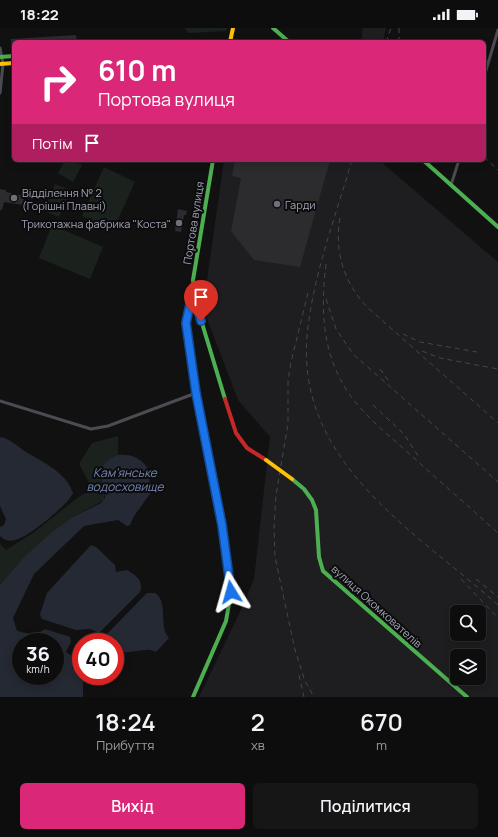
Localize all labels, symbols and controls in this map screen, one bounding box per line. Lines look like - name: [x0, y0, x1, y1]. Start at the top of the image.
- text: 18:22: [20, 4, 59, 25]
- text: 610 m: [98, 51, 176, 89]
- icon: right: [32, 56, 84, 108]
- text: Портова вулиця: [98, 87, 235, 111]
- icon: arrive: [81, 132, 103, 154]
- text: Потім: [32, 133, 73, 154]
- street label: Портова вулиця: [179, 180, 207, 266]
- place label: Відділення № 2 (Горішні Плавні): [22, 185, 107, 213]
- marker: Відділення № 2 (Горішні Плавні): [9, 193, 19, 203]
- place label: Гарди: [285, 197, 316, 212]
- marker: Гарди: [272, 199, 282, 209]
- place label: Трикотажна фабрика "Коста": [21, 216, 171, 231]
- marker: Трикотажна фабрика "Коста": [174, 218, 184, 228]
- pin: [184, 280, 218, 321]
- icon: arrive: [190, 286, 212, 308]
- water label: Кам'янське водосховище: [86, 464, 165, 495]
- street label: вулиця Окомкователів: [328, 561, 426, 651]
- position arrow: [210, 571, 252, 613]
- map controls: [450, 605, 486, 685]
- button: search: [450, 605, 486, 641]
- speed limit sign: 40: [72, 633, 124, 685]
- text: 36: [26, 640, 50, 667]
- button: layers: [450, 649, 486, 685]
- text: km/h: [26, 662, 50, 676]
- text: 18:24: [95, 705, 156, 738]
- text: 2: [251, 705, 265, 738]
- text: 670: [360, 705, 403, 738]
- text: Прибуття: [96, 736, 155, 754]
- text: хв: [251, 736, 265, 754]
- text: m: [376, 736, 387, 754]
- button: Вихід: [20, 783, 245, 829]
- button: Поділитися: [253, 783, 478, 829]

